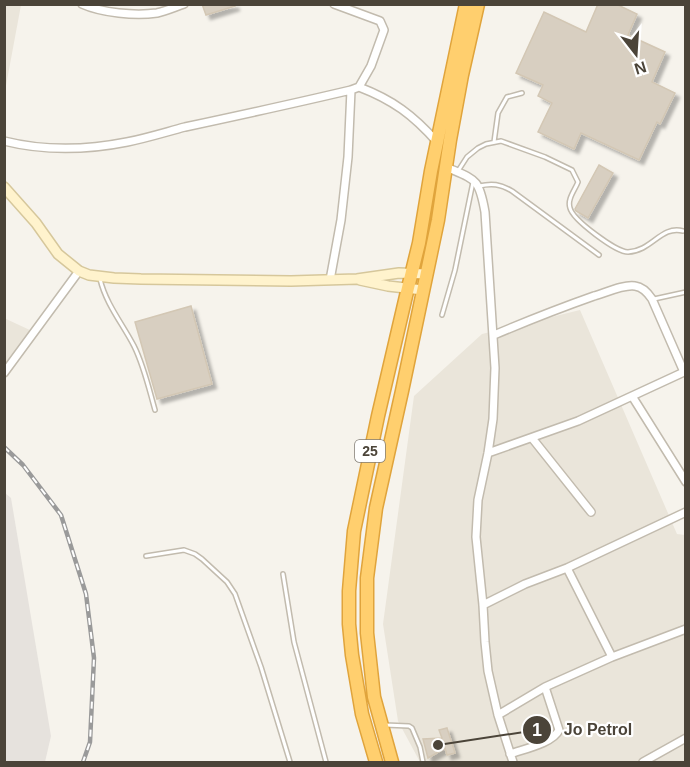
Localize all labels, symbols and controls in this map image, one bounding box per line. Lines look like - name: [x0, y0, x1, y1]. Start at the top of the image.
- north arrow: [606, 24, 666, 84]
- text: N: [632, 58, 648, 78]
- road number: 25: [355, 440, 385, 462]
- callout: Jo Petrol: [522, 713, 645, 747]
- text: 1: [532, 720, 542, 740]
- text: Jo Petrol: [564, 721, 632, 738]

